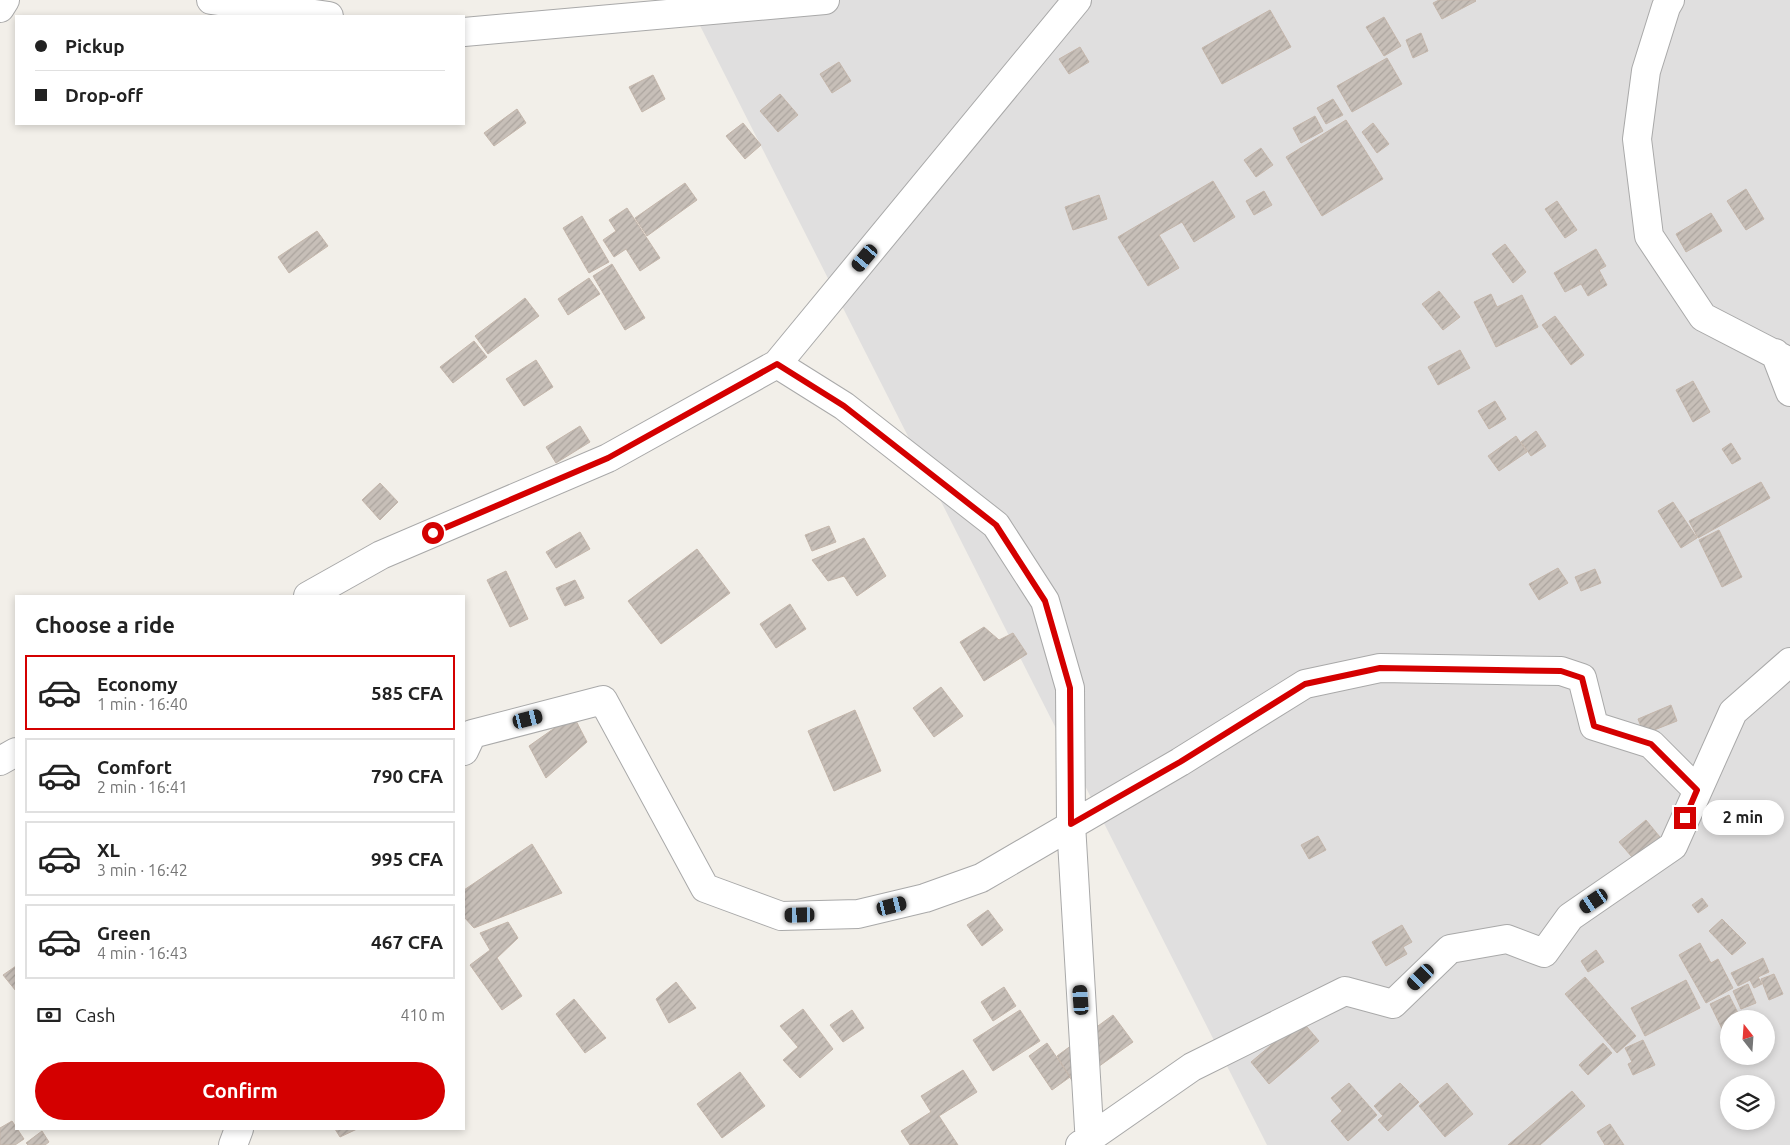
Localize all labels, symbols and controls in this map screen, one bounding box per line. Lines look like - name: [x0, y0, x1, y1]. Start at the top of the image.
- text: Pickup: [65, 35, 125, 57]
- text: Drop-off: [65, 84, 143, 106]
- car: [849, 242, 880, 274]
- route start: [422, 522, 444, 544]
- text: Choose a ride: [35, 612, 175, 637]
- icon: car: [37, 670, 82, 715]
- text: Economy: [97, 673, 178, 695]
- text: 585 CFA: [371, 682, 443, 704]
- text: 1 min · 16:40: [97, 695, 188, 713]
- car: [511, 708, 544, 730]
- icon: car: [37, 753, 82, 798]
- text: Comfort: [97, 756, 172, 778]
- text: 790 CFA: [371, 765, 443, 787]
- text: 2 min · 16:41: [97, 778, 188, 796]
- callout: 2 min: [1702, 800, 1785, 836]
- route end: [1674, 807, 1696, 829]
- text: 2 min: [1723, 808, 1763, 826]
- icon: car: [37, 836, 82, 881]
- text: XL: [97, 839, 120, 861]
- text: 995 CFA: [371, 848, 443, 870]
- text: 3 min · 16:42: [97, 861, 188, 879]
- car: [1577, 886, 1610, 916]
- car: [875, 895, 908, 917]
- car: [784, 907, 815, 923]
- icon: car: [37, 919, 82, 964]
- text: Green: [97, 922, 151, 944]
- text: 467 CFA: [371, 931, 443, 953]
- text: 4 min · 16:43: [97, 944, 188, 962]
- car: [1405, 961, 1437, 993]
- car: [1072, 985, 1089, 1015]
- icon: cash: [35, 1001, 63, 1029]
- text: Cash: [75, 1004, 116, 1026]
- text: 410 m: [400, 1006, 445, 1024]
- north arrow: [1720, 1010, 1775, 1065]
- map controls: [1720, 1010, 1775, 1130]
- button: Confirm: [35, 1062, 445, 1120]
- button: layers: [1720, 1075, 1775, 1130]

